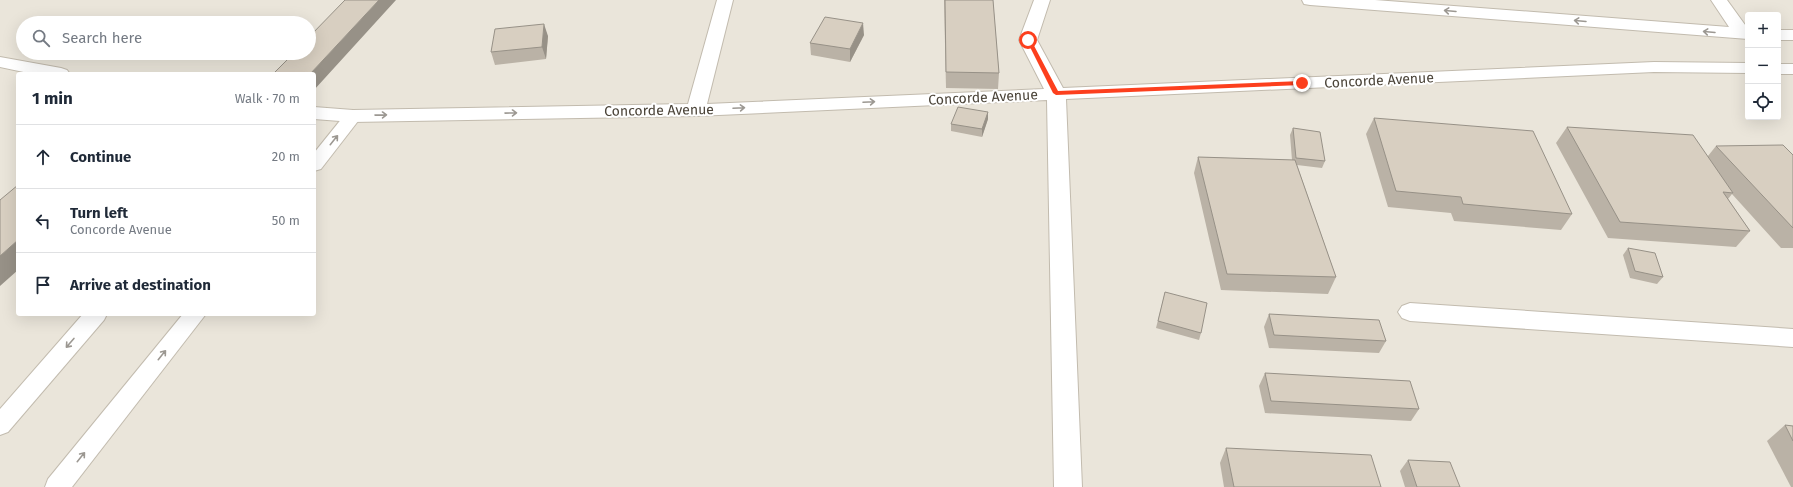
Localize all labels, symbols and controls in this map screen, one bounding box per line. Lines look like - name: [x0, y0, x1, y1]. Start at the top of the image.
- one-way arrow: [1444, 8, 1457, 15]
- map controls: [1745, 12, 1781, 120]
- button: +: [1745, 12, 1781, 48]
- search box: [16, 16, 316, 60]
- one-way arrow: [1573, 18, 1586, 25]
- icon: search: [30, 27, 52, 49]
- one-way arrow: [1703, 28, 1716, 35]
- text: Search here: [62, 29, 142, 47]
- route start: [1019, 31, 1037, 49]
- button: −: [1745, 48, 1781, 84]
- street label: Concorde Avenue: [1324, 69, 1434, 92]
- route end: [1293, 74, 1311, 92]
- button: locate: [1745, 84, 1781, 120]
- street label: Concorde Avenue: [928, 86, 1038, 109]
- text: 1 min: [32, 88, 73, 109]
- text: Walk · 70 m: [235, 91, 300, 106]
- one-way arrow: [862, 98, 875, 106]
- street label: Concorde Avenue: [604, 101, 714, 120]
- one-way arrow: [732, 104, 745, 111]
- one-way arrow: [504, 109, 517, 117]
- one-way arrow: [374, 111, 387, 119]
- one-way arrow: [329, 135, 338, 146]
- icon: ahead: [32, 146, 54, 168]
- text: Continue: [70, 148, 131, 166]
- text: 20 m: [272, 149, 300, 164]
- text: Turn left: [70, 204, 128, 222]
- icon: left: [32, 210, 54, 232]
- text: 50 m: [272, 213, 300, 228]
- text: Concorde Avenue: [70, 222, 172, 237]
- icon: arrive: [32, 274, 54, 296]
- text: Arrive at destination: [70, 276, 211, 294]
- one-way arrow: [66, 338, 75, 349]
- one-way arrow: [158, 349, 167, 360]
- one-way arrow: [77, 451, 85, 462]

